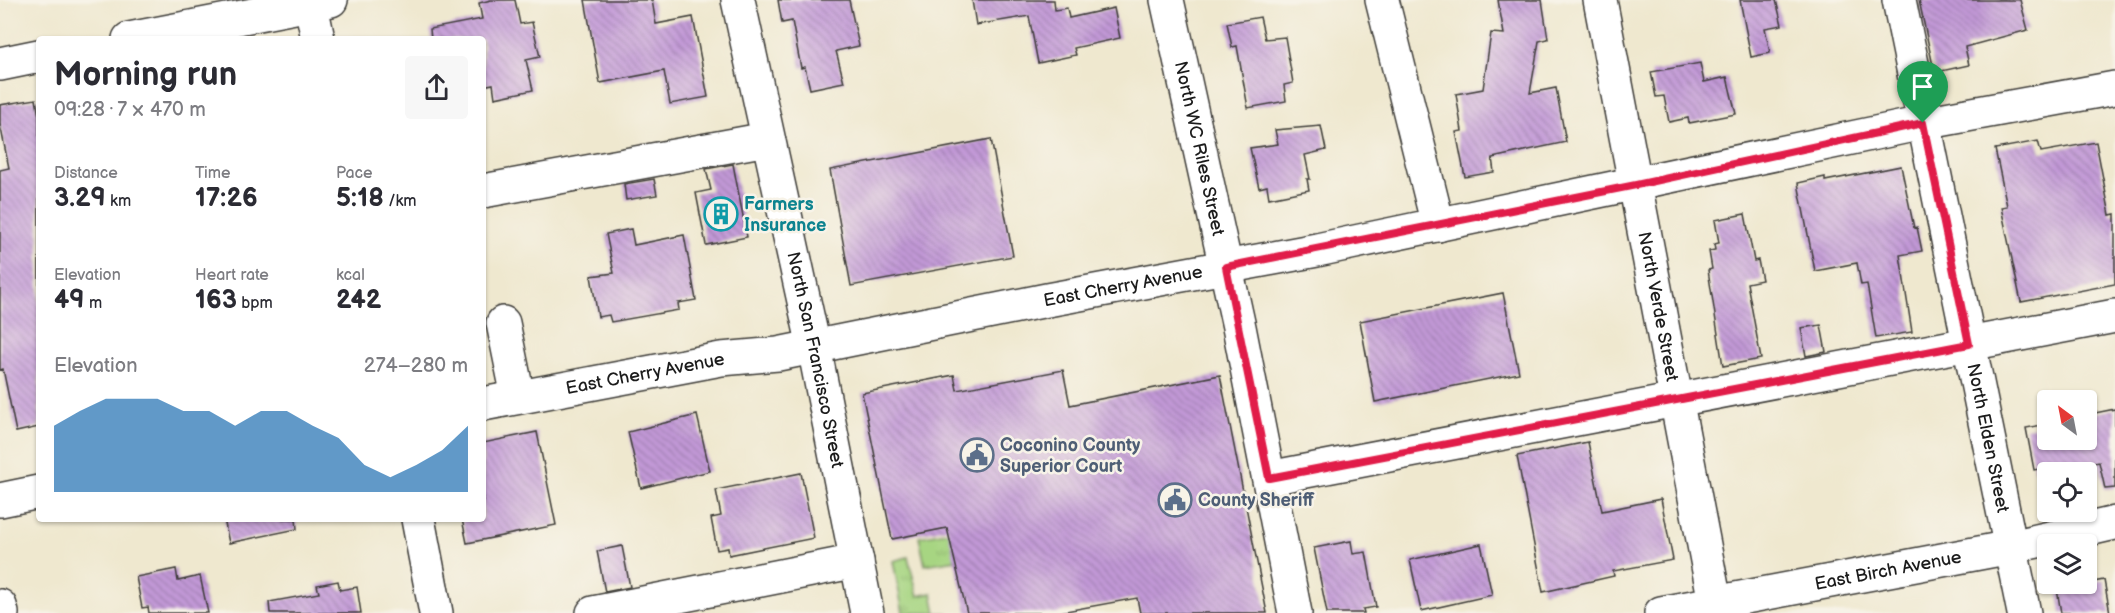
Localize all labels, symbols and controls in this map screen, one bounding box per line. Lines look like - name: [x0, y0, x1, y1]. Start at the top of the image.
- text: Morning run: [54, 55, 237, 95]
- button: share: [405, 56, 468, 119]
- street label: North WC Riles Street: [1170, 59, 1229, 238]
- pin: [1897, 61, 1948, 123]
- icon: arrive: [1906, 70, 1939, 103]
- text: 09:28 · 7 × 470 m: [54, 98, 206, 122]
- text: Distance: [54, 164, 118, 183]
- text: Time: [195, 164, 230, 183]
- text: Pace: [336, 164, 372, 183]
- text: 3.29: [54, 183, 106, 214]
- text: 17:26: [195, 183, 258, 214]
- text: 5:18: [336, 183, 384, 214]
- text: km: [106, 192, 131, 211]
- text: /km: [384, 192, 416, 211]
- place label: Farmers Insurance: [744, 194, 826, 236]
- building icon: Farmers Insurance: [703, 196, 739, 232]
- street label: North Verde Street: [1633, 230, 1683, 384]
- street label: North San Francisco Street: [782, 250, 848, 470]
- street label: East Cherry Avenue: [1042, 261, 1204, 311]
- text: Elevation: [54, 266, 121, 285]
- text: Heart rate: [195, 266, 269, 285]
- text: kcal: [336, 266, 365, 285]
- text: 49: [54, 285, 85, 316]
- text: 163: [195, 285, 237, 316]
- text: 242: [336, 285, 381, 316]
- text: m: [85, 294, 102, 313]
- text: bpm: [237, 294, 273, 313]
- street label: East Cherry Avenue: [564, 348, 727, 399]
- text: Elevation: [54, 354, 137, 378]
- text: 274–280 m: [364, 354, 468, 378]
- street label: North Elden Street: [1962, 362, 2013, 515]
- north arrow: [2037, 390, 2097, 450]
- map controls: [2037, 390, 2097, 594]
- place label: Coconino County Superior Court: [1000, 435, 1141, 477]
- public building icon: Coconino County Superior Court: [959, 437, 995, 473]
- button: locate: [2037, 462, 2097, 522]
- public building icon: County Sheriff: [1157, 482, 1193, 518]
- place label: County Sheriff: [1198, 490, 1314, 511]
- button: layers: [2037, 534, 2097, 594]
- street label: East Birch Avenue: [1813, 547, 1964, 595]

